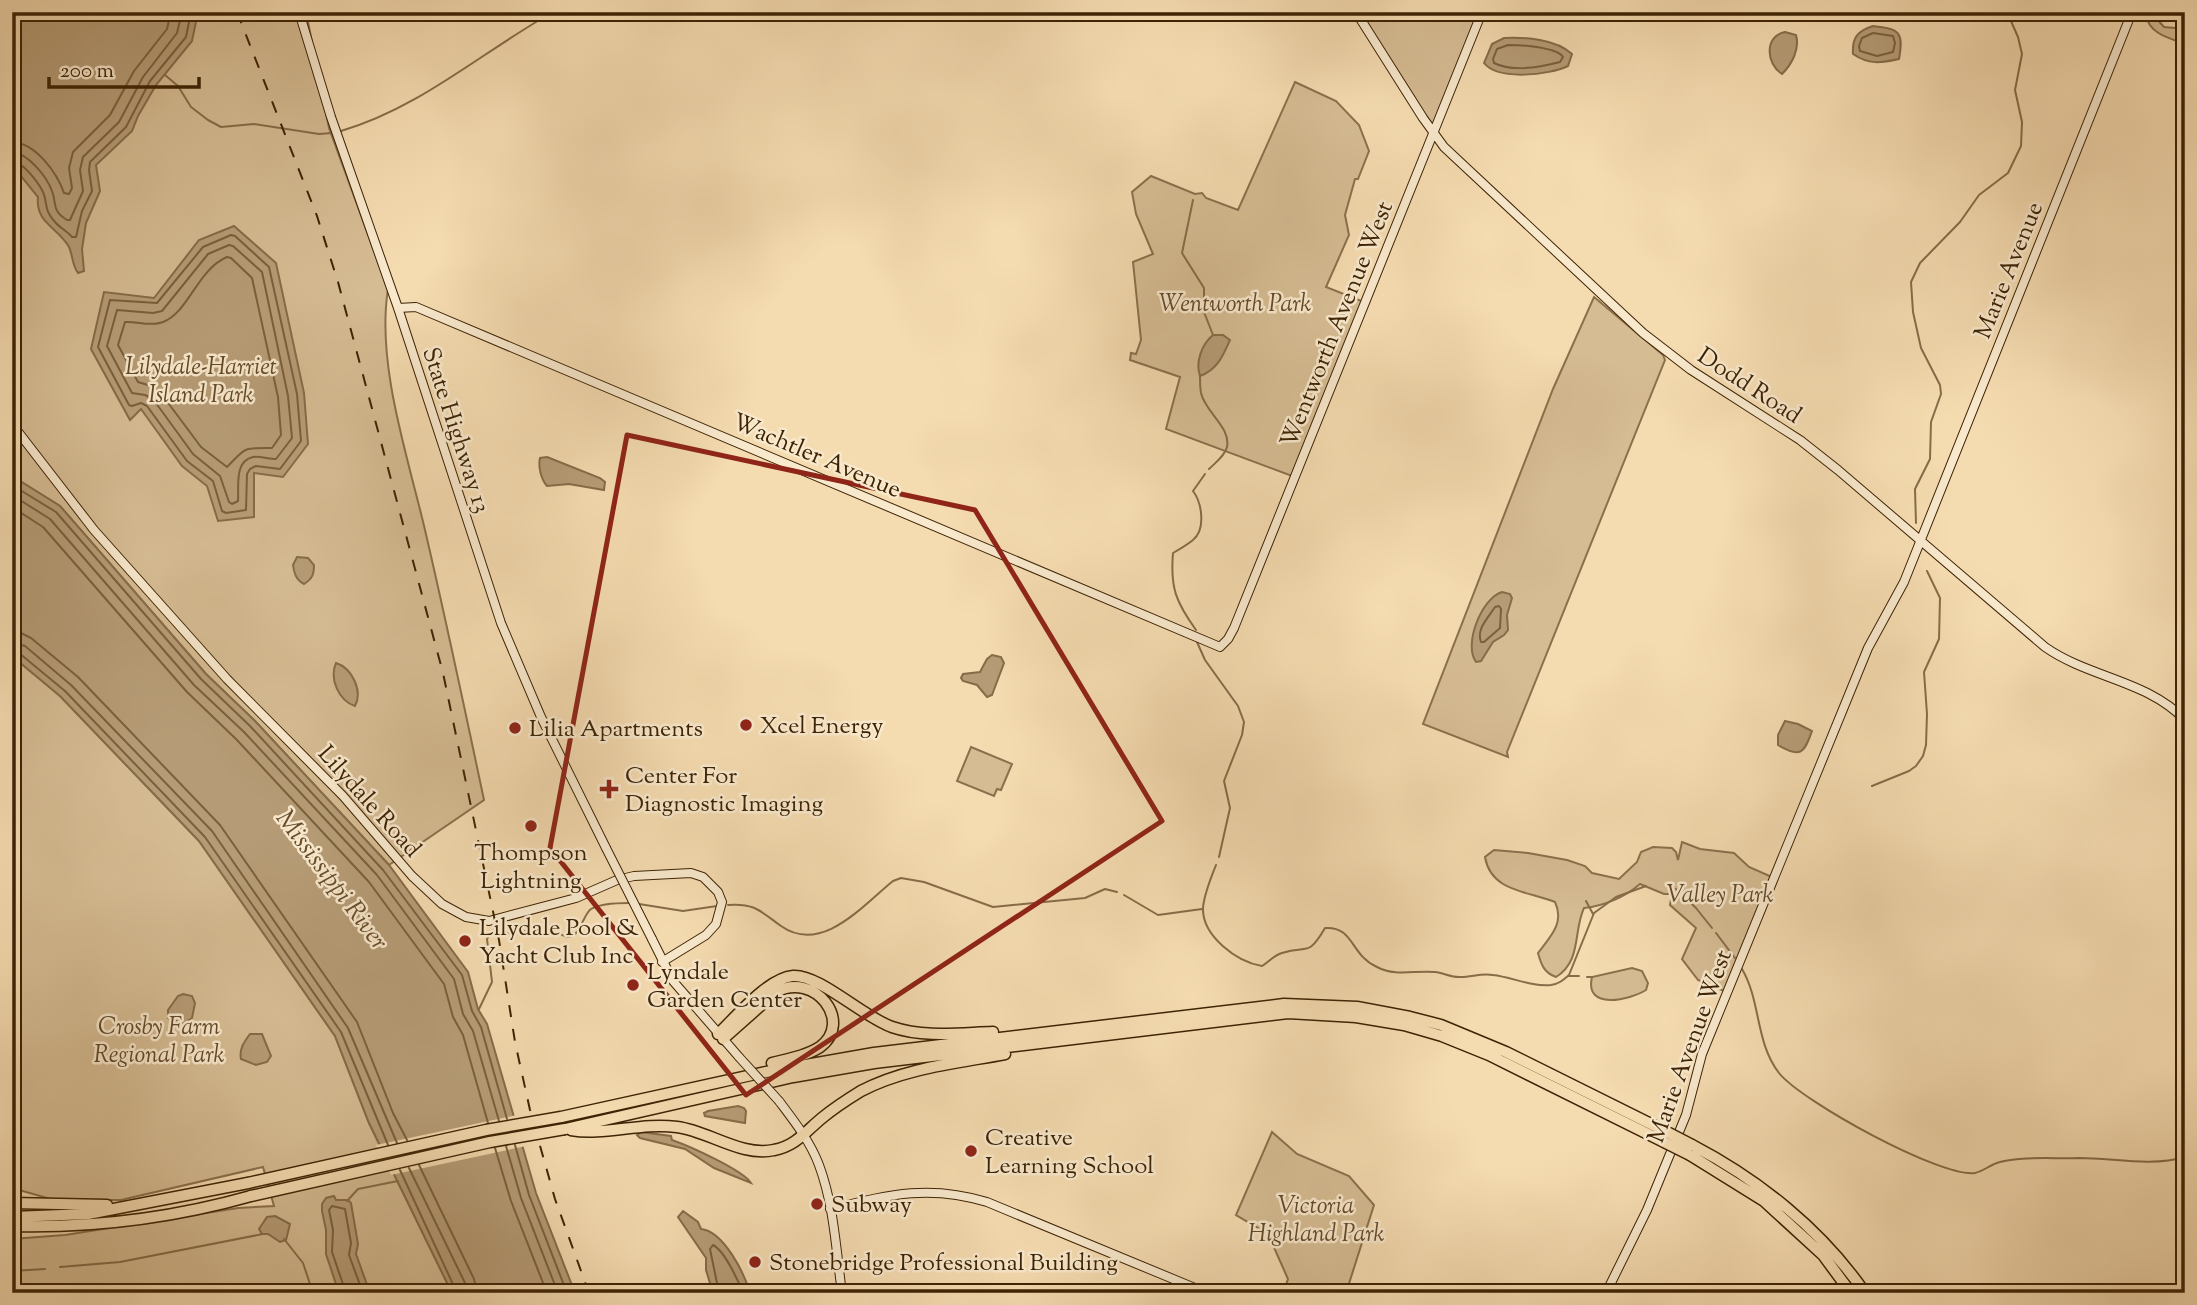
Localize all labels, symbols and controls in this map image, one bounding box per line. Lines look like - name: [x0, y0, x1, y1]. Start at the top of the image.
- scale bar: [49, 46, 200, 90]
- text: 200 m: [60, 57, 114, 87]
- street label: Wentworth Avenue West: [1273, 197, 1403, 453]
- street label: Marie Avenue: [1967, 197, 2053, 344]
- park label: Wentworth Park: [1159, 288, 1311, 322]
- street label: Dodd Road: [1690, 340, 1808, 433]
- street label: State Highway 13: [412, 343, 498, 518]
- park label: Lilydale-Harriet Island Park: [125, 351, 277, 413]
- street label: Wachtler Avenue: [726, 406, 906, 508]
- place label: Xcel Energy: [760, 710, 883, 744]
- place label: Lilia Apartments: [529, 713, 703, 747]
- marker: Xcel Energy: [738, 717, 754, 733]
- marker: Lilia Apartments: [507, 720, 523, 736]
- street label: Lilydale Road: [309, 739, 428, 866]
- place label: Center For Diagnostic Imaging: [625, 760, 824, 822]
- marker: Center For Diagnostic Imaging: [599, 779, 619, 799]
- water label: Mississippi River: [266, 802, 396, 959]
- marker: Thompson Lightning: [523, 818, 539, 834]
- place label: Thompson Lightning: [474, 837, 588, 899]
- park label: Valley Park: [1667, 879, 1774, 913]
- place label: Lilydale Pool & Yacht Club Inc: [479, 912, 639, 974]
- marker: Lilydale Pool & Yacht Club Inc: [457, 933, 473, 949]
- street label: Marie Avenue West: [1640, 945, 1742, 1148]
- place label: Lyndale Garden Center: [647, 956, 802, 1018]
- marker: Lyndale Garden Center: [625, 977, 641, 993]
- park label: Crosby Farm Regional Park: [94, 1011, 224, 1073]
- place label: Creative Learning School: [985, 1122, 1154, 1184]
- marker: Creative Learning School: [963, 1143, 979, 1159]
- place label: Subway: [831, 1189, 912, 1223]
- park label: Victoria Highland Park: [1248, 1190, 1384, 1252]
- marker: Subway: [809, 1196, 825, 1212]
- place label: Stonebridge Professional Building: [769, 1247, 1118, 1281]
- marker: Stonebridge Professional Building: [747, 1254, 763, 1270]

